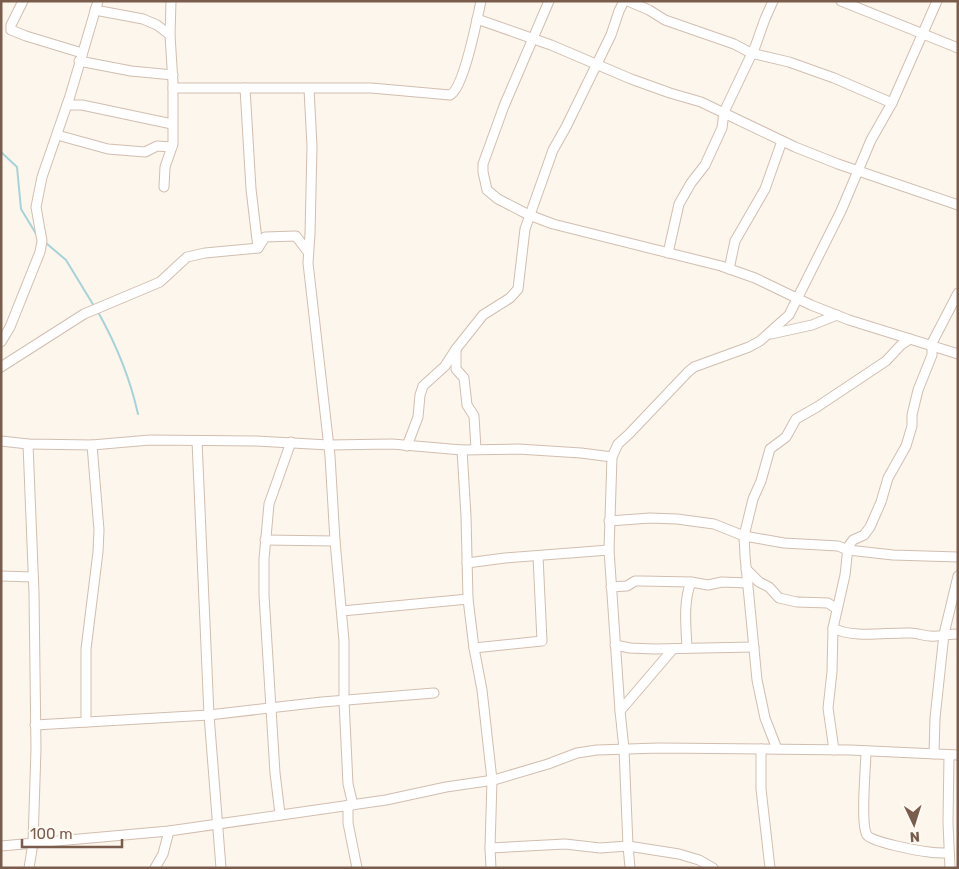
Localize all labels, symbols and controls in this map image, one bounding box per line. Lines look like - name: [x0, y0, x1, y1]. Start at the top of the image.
- north arrow: [889, 799, 939, 849]
- scale bar: [22, 816, 122, 848]
- text: 100 m: [30, 825, 72, 843]
- text: N: [909, 828, 920, 845]

